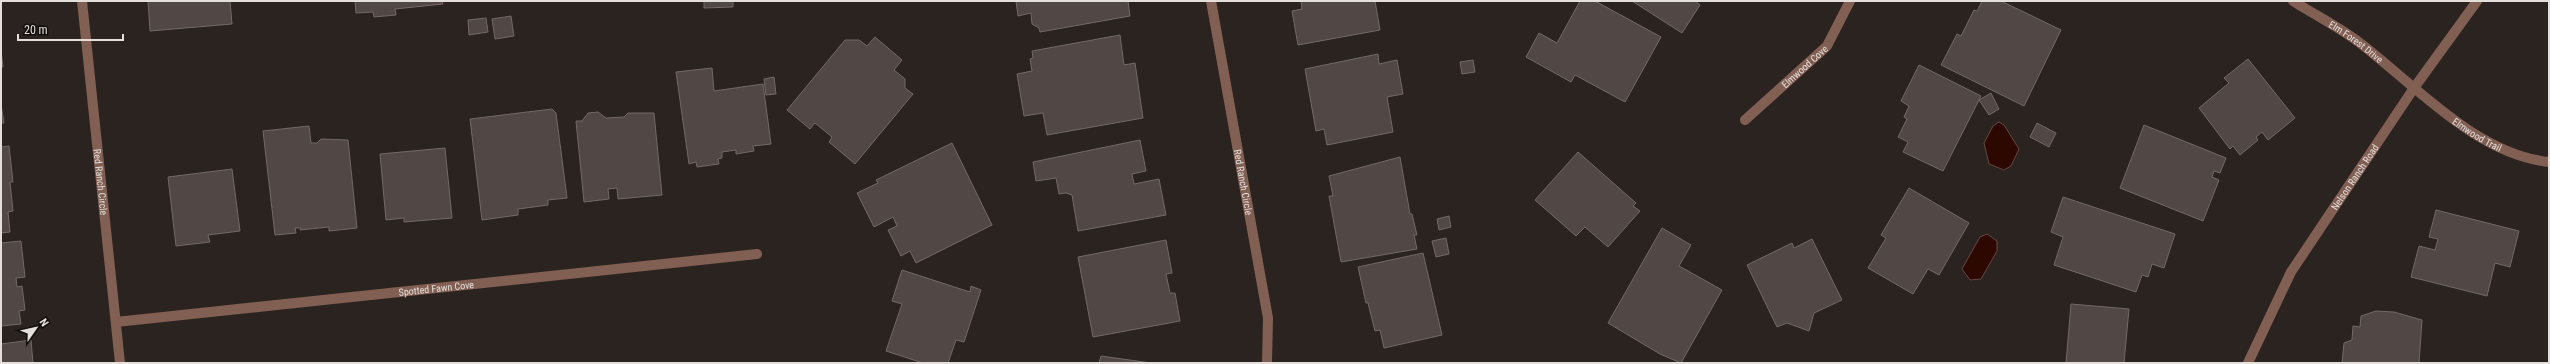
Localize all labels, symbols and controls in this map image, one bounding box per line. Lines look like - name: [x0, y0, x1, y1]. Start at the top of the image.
- scale bar: [18, 16, 123, 42]
- street label: Elm Forest Drive: [2327, 18, 2386, 65]
- text: 20 m: [24, 23, 48, 37]
- street label: Elmwood Cove: [1779, 43, 1830, 90]
- street label: Elmwood Trail: [2451, 115, 2503, 153]
- street label: Nelson Ranch Road: [2329, 142, 2380, 212]
- street label: Red Ranch Circle: [92, 148, 110, 216]
- street label: Red Ranch Circle: [1232, 148, 1255, 216]
- street label: Spotted Fawn Cove: [398, 279, 475, 297]
- north arrow: [16, 308, 56, 348]
- text: N: [37, 316, 51, 329]

